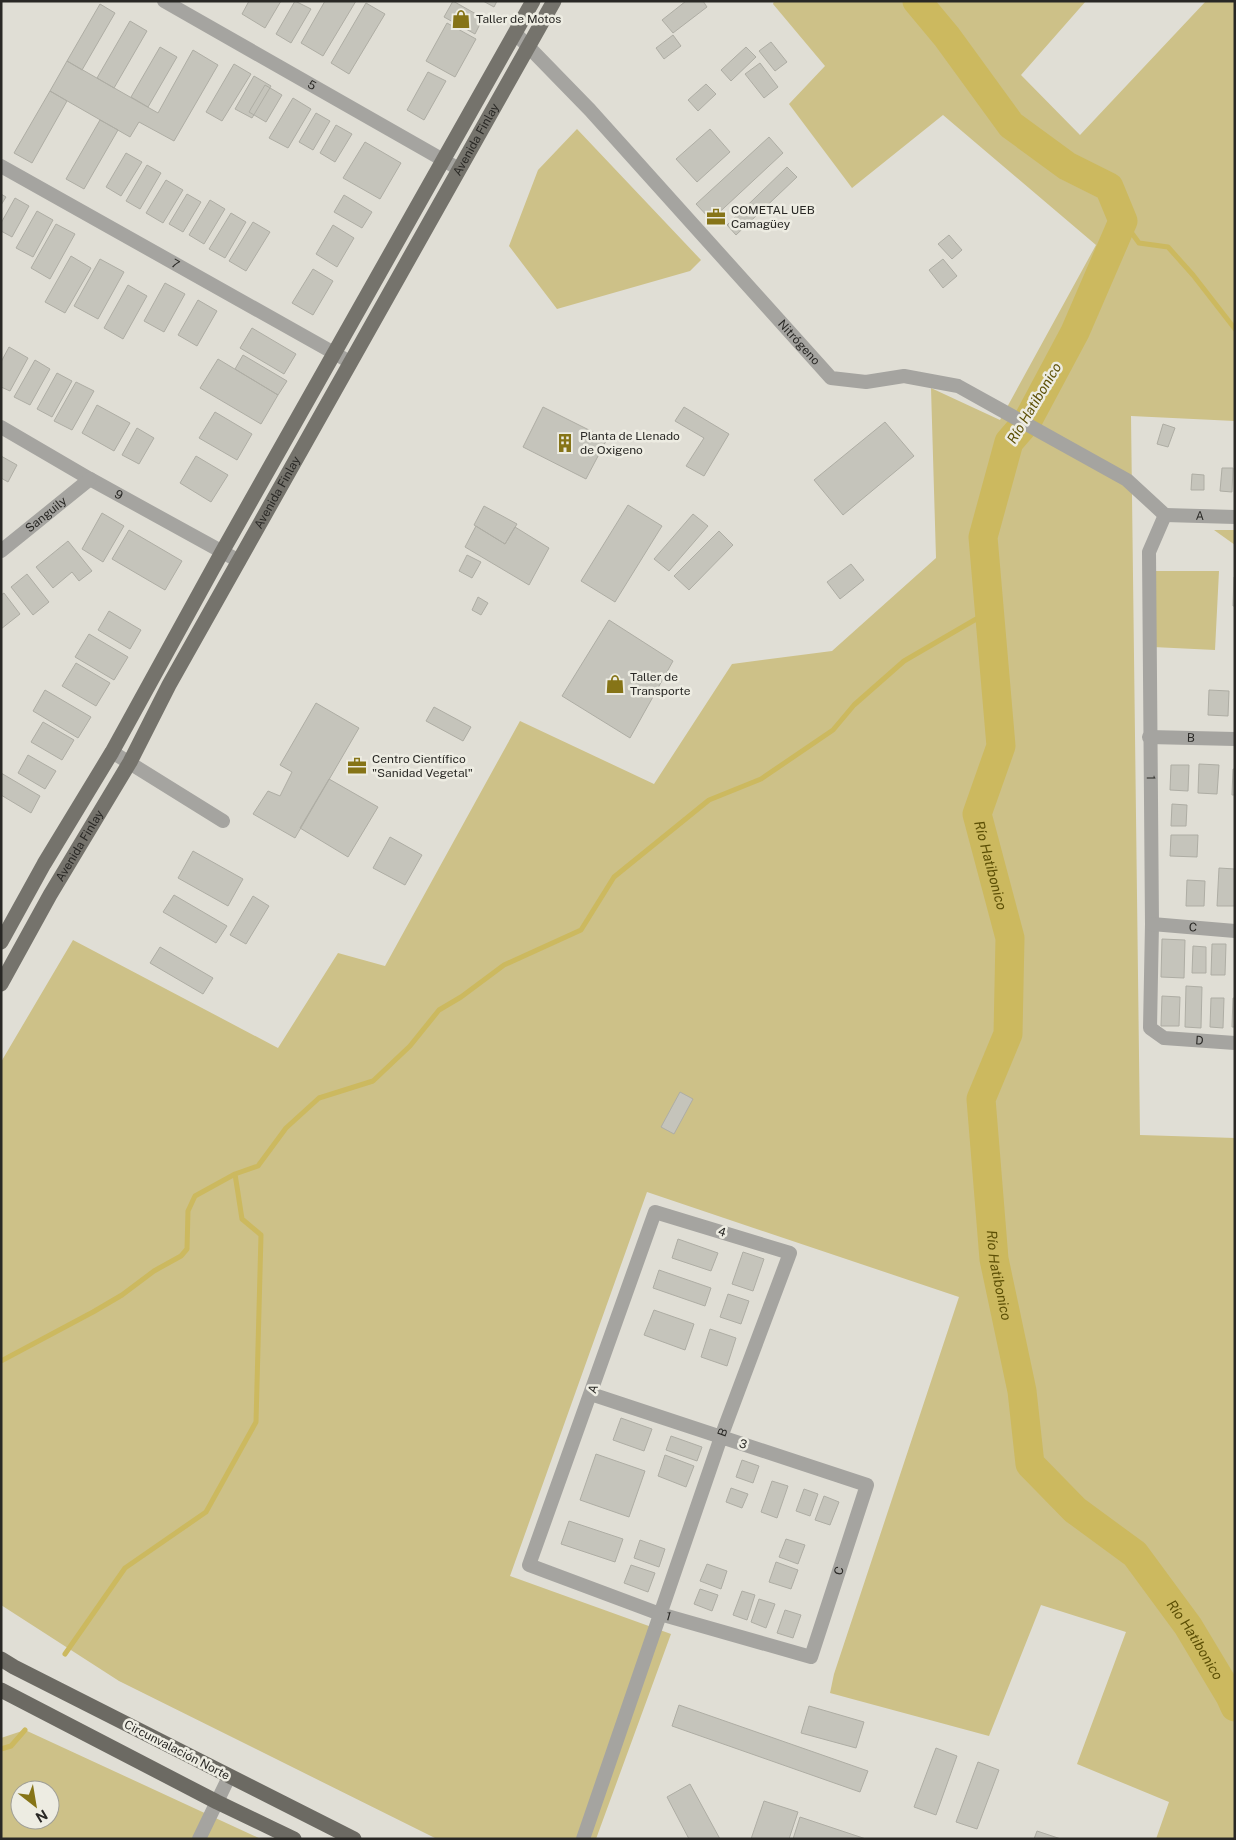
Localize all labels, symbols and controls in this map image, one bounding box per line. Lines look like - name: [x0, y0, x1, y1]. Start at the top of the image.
- shop icon: Taller de Motos: [450, 8, 472, 30]
- place label: Taller de Motos: [476, 12, 561, 26]
- street label: 5: [305, 77, 319, 93]
- street label: Avenida Finlay: [450, 100, 502, 178]
- place label: COMETAL UEB Camagüey: [731, 203, 815, 231]
- office icon: COMETAL UEB Camagüey: [705, 206, 727, 228]
- street label: 7: [169, 256, 182, 272]
- street label: Nitrógeno: [775, 317, 823, 368]
- water label: Río Hatibonico: [1004, 359, 1065, 446]
- place label: Planta de Llenado de Oxigeno: [580, 429, 680, 457]
- building icon: Planta de Llenado de Oxigeno: [554, 432, 576, 454]
- street label: Avenida Finlay: [251, 453, 304, 531]
- street label: 9: [112, 487, 126, 503]
- street label: Sanguily: [23, 493, 70, 535]
- street label: A: [1196, 509, 1205, 523]
- place label: Taller de Transporte: [630, 670, 691, 698]
- shop icon: Taller de Transporte: [604, 673, 626, 695]
- street label: B: [1187, 731, 1195, 745]
- place label: Centro Científico "Sanidad Vegetal": [372, 752, 473, 780]
- office icon: Centro Científico "Sanidad Vegetal": [346, 755, 368, 777]
- street label: 1: [1144, 775, 1158, 780]
- street label: Avenida Finlay: [53, 807, 107, 884]
- water label: Río Hatibonico: [971, 819, 1010, 912]
- street label: C: [1188, 920, 1198, 935]
- street label: D: [1195, 1033, 1204, 1048]
- street label: 4: [716, 1224, 728, 1240]
- water label: Río Hatibonico: [984, 1229, 1015, 1322]
- street label: A: [585, 1382, 601, 1395]
- street label: B: [715, 1426, 731, 1439]
- street label: 3: [737, 1436, 749, 1452]
- street label: C: [831, 1565, 847, 1577]
- water label: Río Hatibonico: [1163, 1597, 1226, 1683]
- street label: 1: [664, 1609, 673, 1624]
- street label: Circunvalación Norte: [122, 1717, 232, 1783]
- north arrow: [10, 1780, 60, 1830]
- text: N: [33, 1806, 51, 1826]

